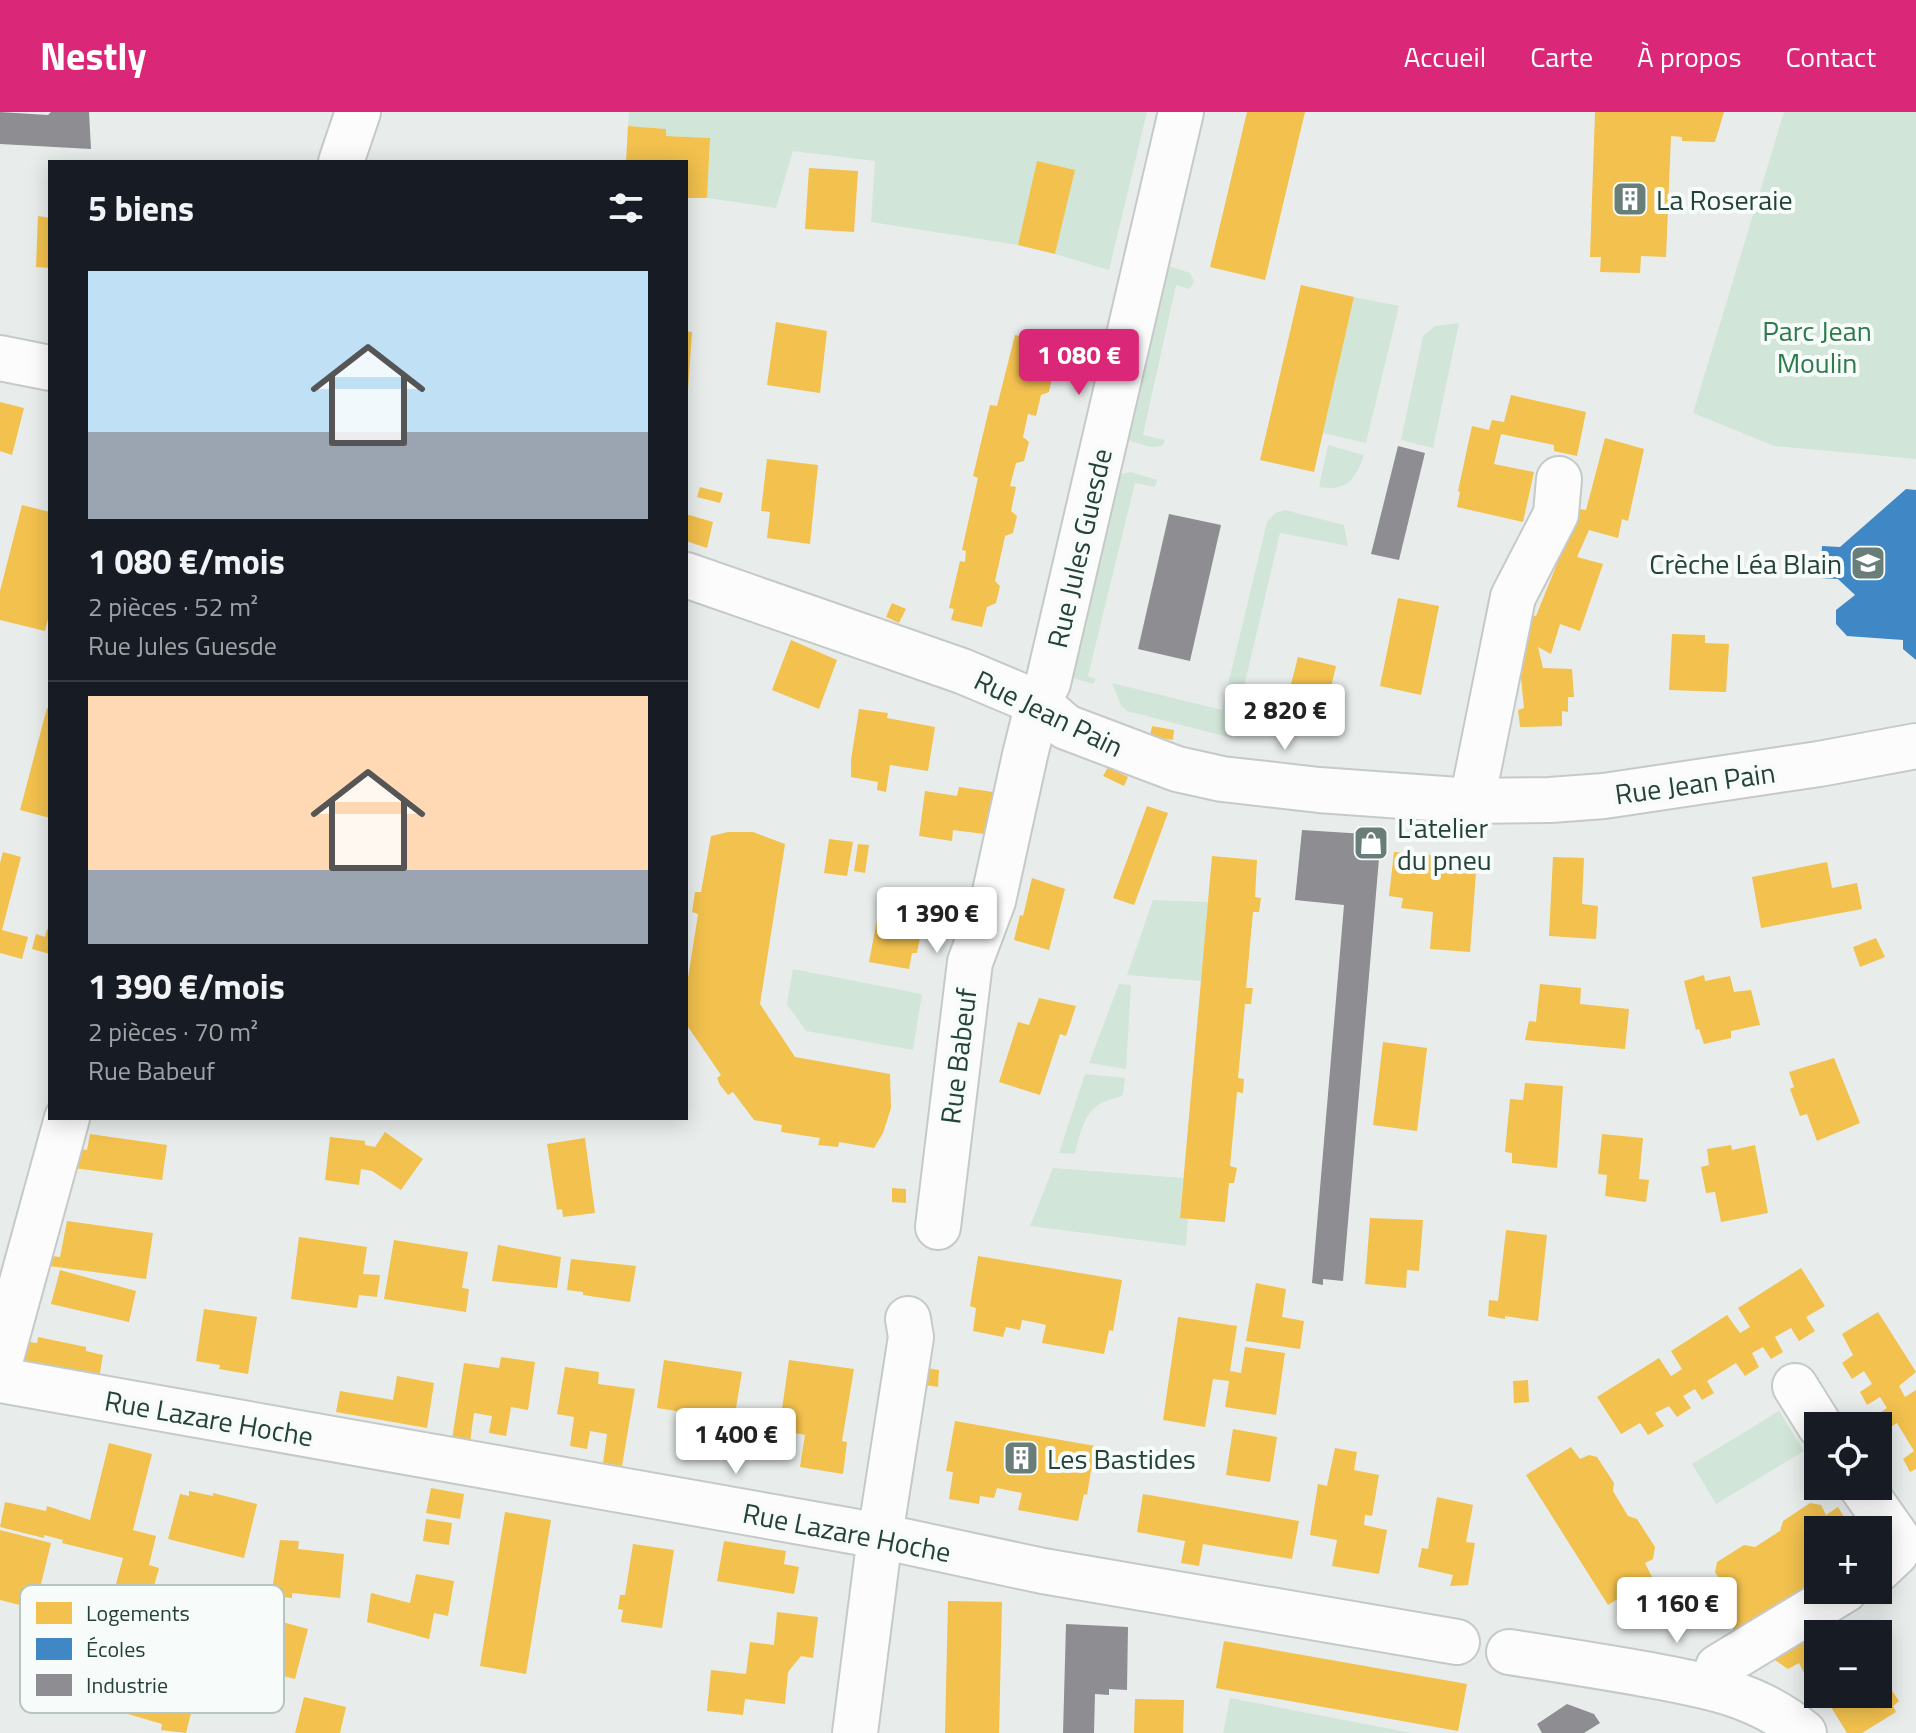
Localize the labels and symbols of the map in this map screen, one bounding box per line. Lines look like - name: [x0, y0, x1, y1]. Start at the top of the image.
- place label: La Roseraie: [1656, 178, 1793, 221]
- building icon: La Roseraie: [1611, 180, 1649, 218]
- park label: Parc Jean Moulin: [1762, 309, 1872, 384]
- pin: 1 080 €: [1005, 329, 1153, 397]
- street label: Rue Jules Guesde: [1035, 444, 1123, 652]
- place label: Crèche Léa Blain: [1649, 542, 1842, 585]
- school or university icon: Crèche Léa Blain: [1849, 544, 1887, 582]
- street label: Rue Jean Pain: [967, 658, 1131, 768]
- pin: 2 820 €: [1211, 684, 1359, 752]
- street label: Rue Jean Pain: [1612, 750, 1778, 816]
- place label: L'atelier du pneu: [1397, 806, 1492, 881]
- shop icon: L'atelier du pneu: [1352, 824, 1390, 862]
- pin: 1 390 €: [863, 887, 1011, 955]
- street label: Rue Babeuf: [928, 985, 988, 1126]
- street label: Rue Lazare Hoche: [101, 1378, 317, 1458]
- pin: 1 400 €: [662, 1408, 810, 1476]
- place label: Les Bastides: [1047, 1437, 1196, 1480]
- building icon: Les Bastides: [1002, 1439, 1040, 1477]
- street label: Rue Lazare Hoche: [739, 1491, 955, 1573]
- pin: 1 160 €: [1603, 1577, 1751, 1645]
- legend: [20, 1585, 284, 1713]
- text: Logements: [86, 1596, 190, 1630]
- text: Écoles: [86, 1632, 145, 1666]
- text: Industrie: [86, 1668, 168, 1702]

